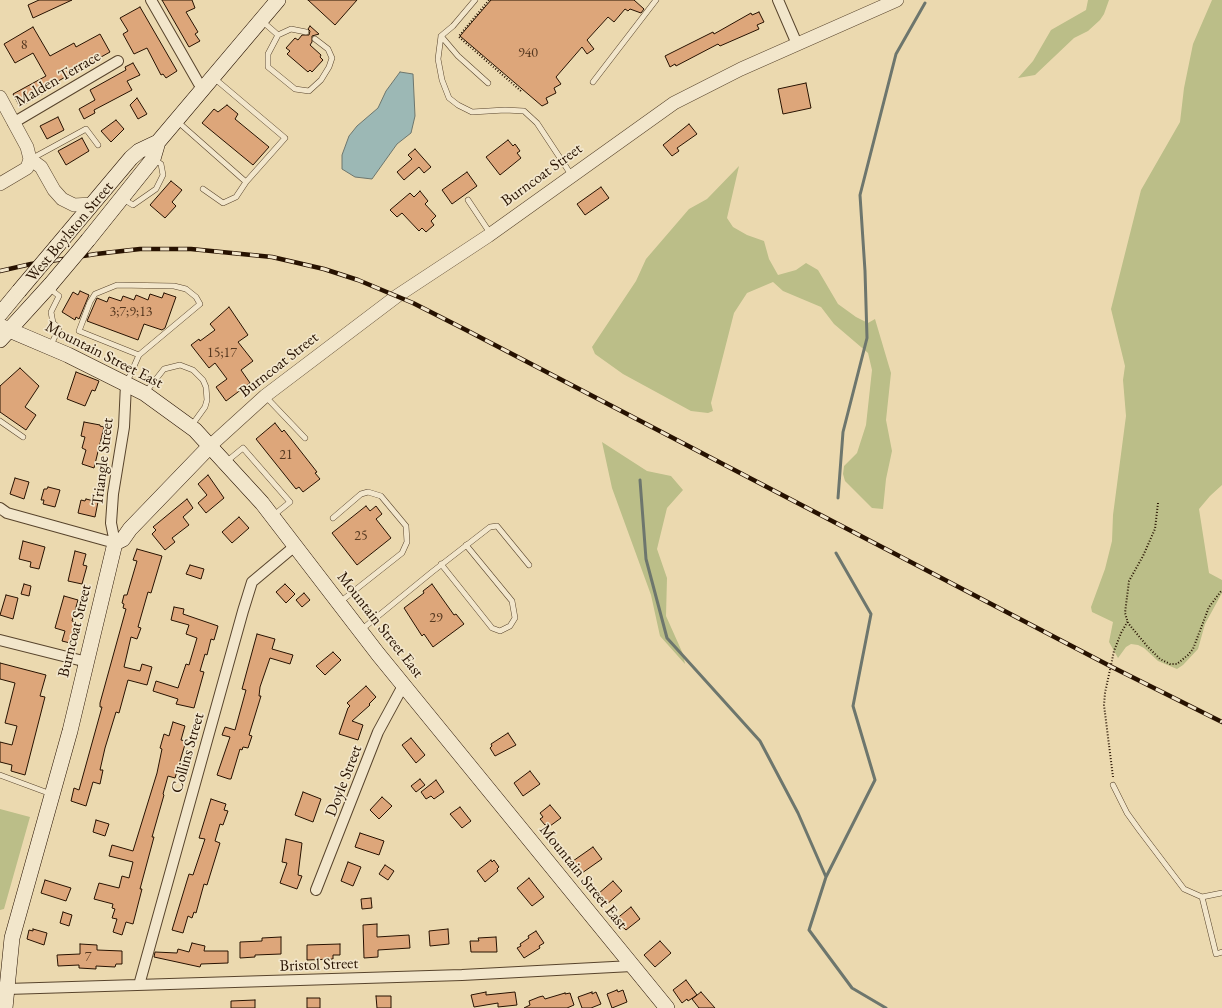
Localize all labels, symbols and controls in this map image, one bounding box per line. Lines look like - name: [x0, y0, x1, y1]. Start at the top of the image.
- house number: 8: [21, 37, 27, 53]
- house number: 940: [518, 45, 538, 61]
- street label: Malden Terrace: [12, 47, 104, 111]
- street label: Burncoat Street: [498, 139, 586, 211]
- street label: West Boylston Street: [22, 178, 118, 286]
- house number: 3;7;9;13: [109, 304, 153, 320]
- street label: Mountain Street East: [42, 317, 166, 393]
- street label: Burncoat Street: [236, 328, 322, 402]
- house number: 15;17: [207, 345, 237, 361]
- street label: Triangle Street: [88, 417, 118, 507]
- house number: 21: [279, 447, 293, 463]
- house number: 25: [354, 528, 368, 544]
- street label: Mountain Street East: [333, 568, 427, 682]
- street label: Burncoat Street: [54, 583, 96, 679]
- house number: 29: [429, 610, 443, 626]
- street label: Collins Street: [167, 711, 209, 795]
- street label: Doyle Street: [322, 743, 366, 819]
- street label: Mountain Street East: [535, 821, 631, 933]
- house number: 7: [85, 949, 91, 965]
- street label: Bristol Street: [279, 954, 359, 976]

